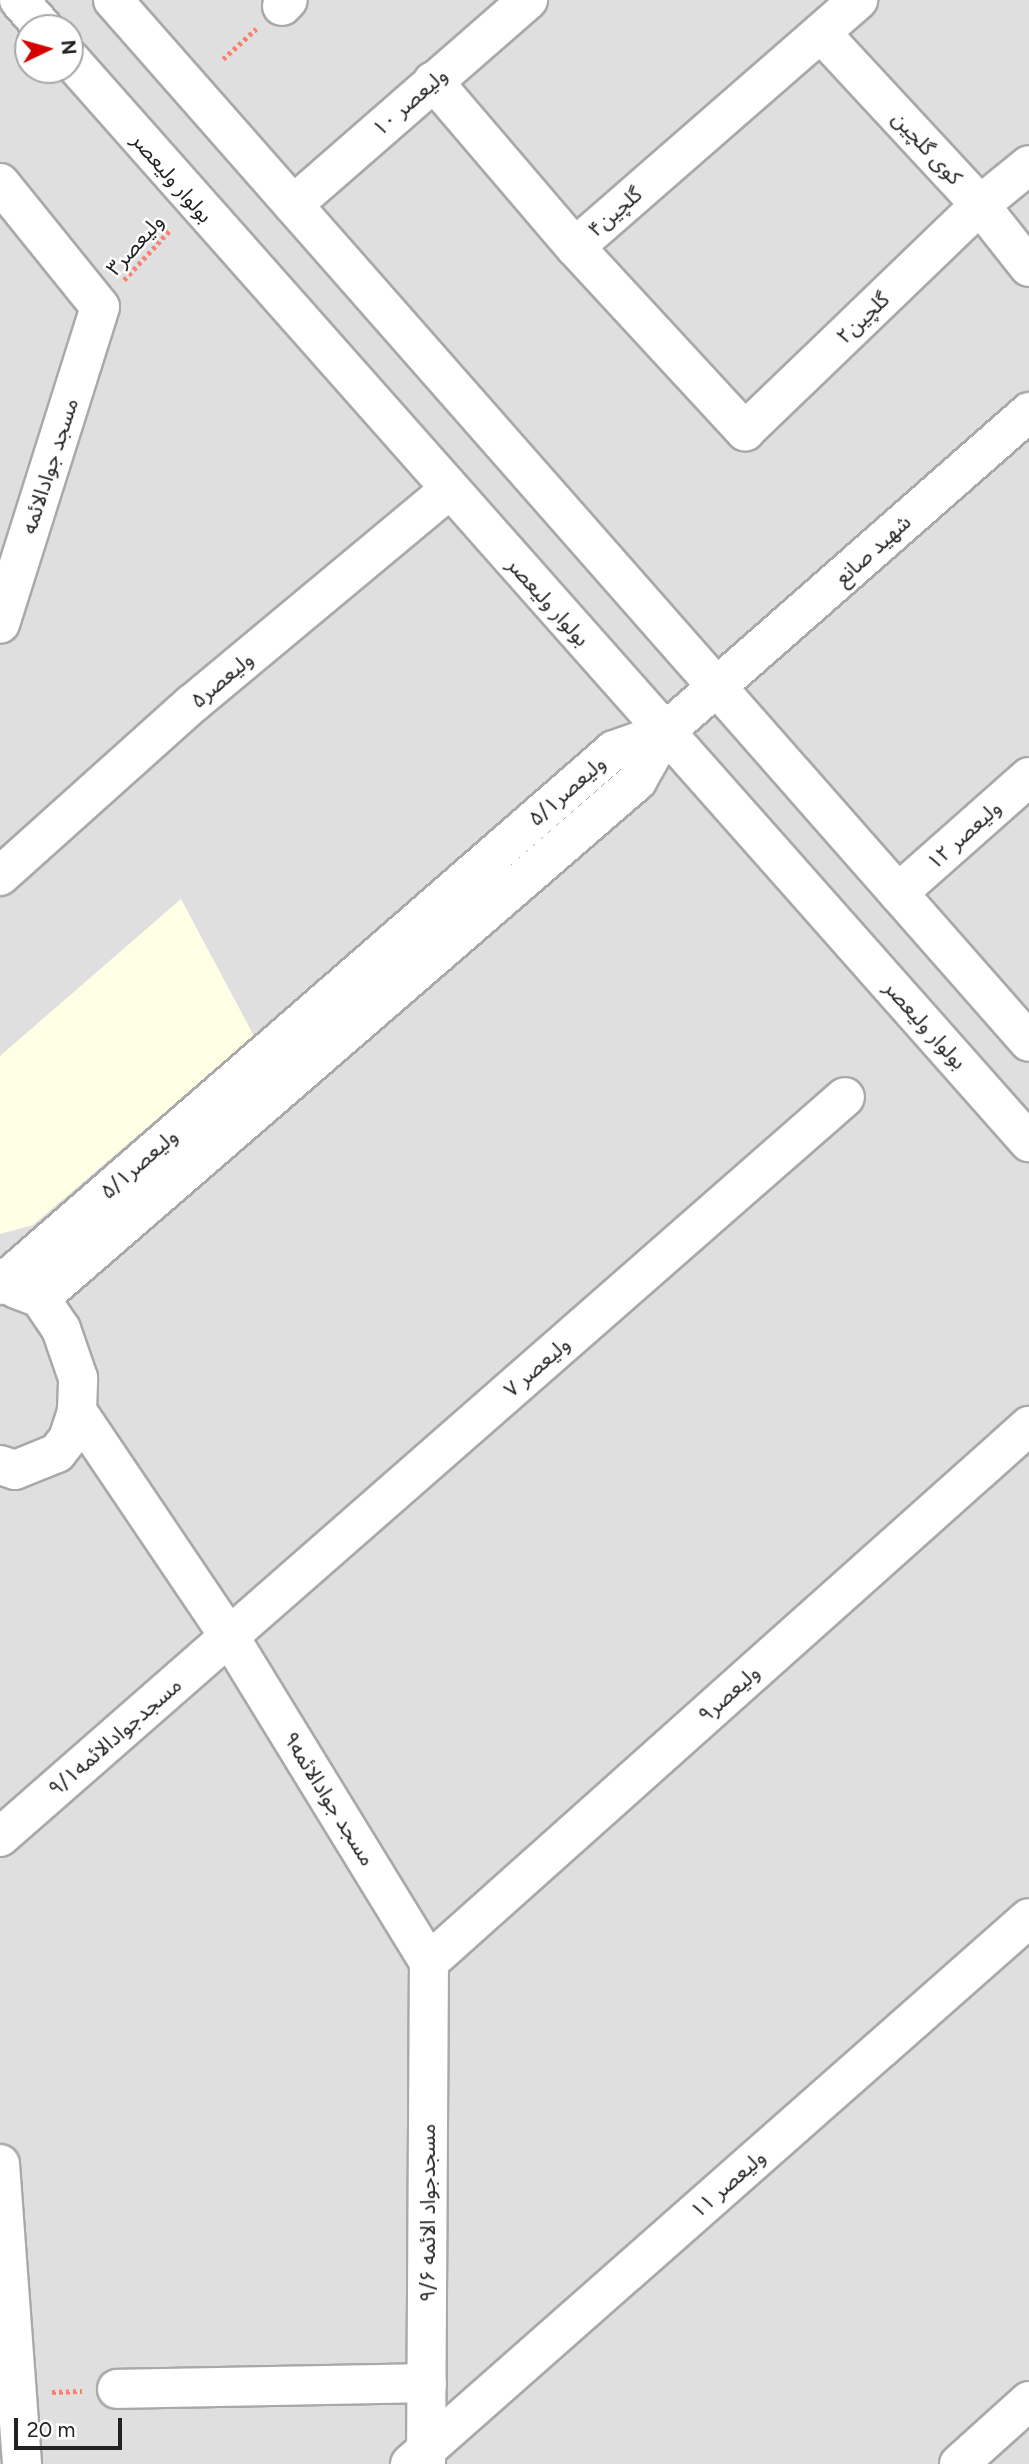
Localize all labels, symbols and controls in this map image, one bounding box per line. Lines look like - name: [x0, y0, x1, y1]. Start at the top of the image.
- north arrow: [14, 14, 84, 84]
- text: N: [56, 39, 81, 56]
- street label: ولیعصر ۱۰: [367, 63, 453, 141]
- street label: کوی گلچین: [887, 106, 967, 190]
- street label: بولوار ولیعصر: [126, 128, 218, 228]
- street label: گلچین۴: [583, 182, 647, 242]
- street label: ولیعصر۳: [101, 209, 169, 281]
- street label: گلچین۲: [831, 287, 895, 349]
- street label: مسجد جوادالائمه: [16, 395, 84, 537]
- street label: شهید صانع: [830, 509, 916, 591]
- street label: بولوار ولیعصر: [502, 552, 594, 652]
- street label: ولیعصر۵: [186, 647, 258, 713]
- street label: ولیعصر۵/۱: [523, 751, 611, 831]
- street label: ولیعصر ۱۲: [922, 795, 1006, 875]
- street label: بولوار ولیعصر: [879, 975, 971, 1075]
- street label: ولیعصر۵/۱: [95, 1124, 183, 1204]
- street label: ولیعصر ۷: [499, 1332, 575, 1402]
- street label: ولیعصر۹: [693, 1660, 765, 1728]
- street label: مسجدجوادالائمه۹/۱: [43, 1672, 187, 1802]
- street label: مسجد جوادالائمه۹: [278, 1727, 380, 1871]
- street label: مسجدجواد الائمه ۹/۶: [415, 2124, 441, 2302]
- street label: ولیعصر ۱۱: [685, 2145, 771, 2223]
- scale bar: [18, 2404, 126, 2448]
- text: 20 m: [27, 2417, 75, 2442]

